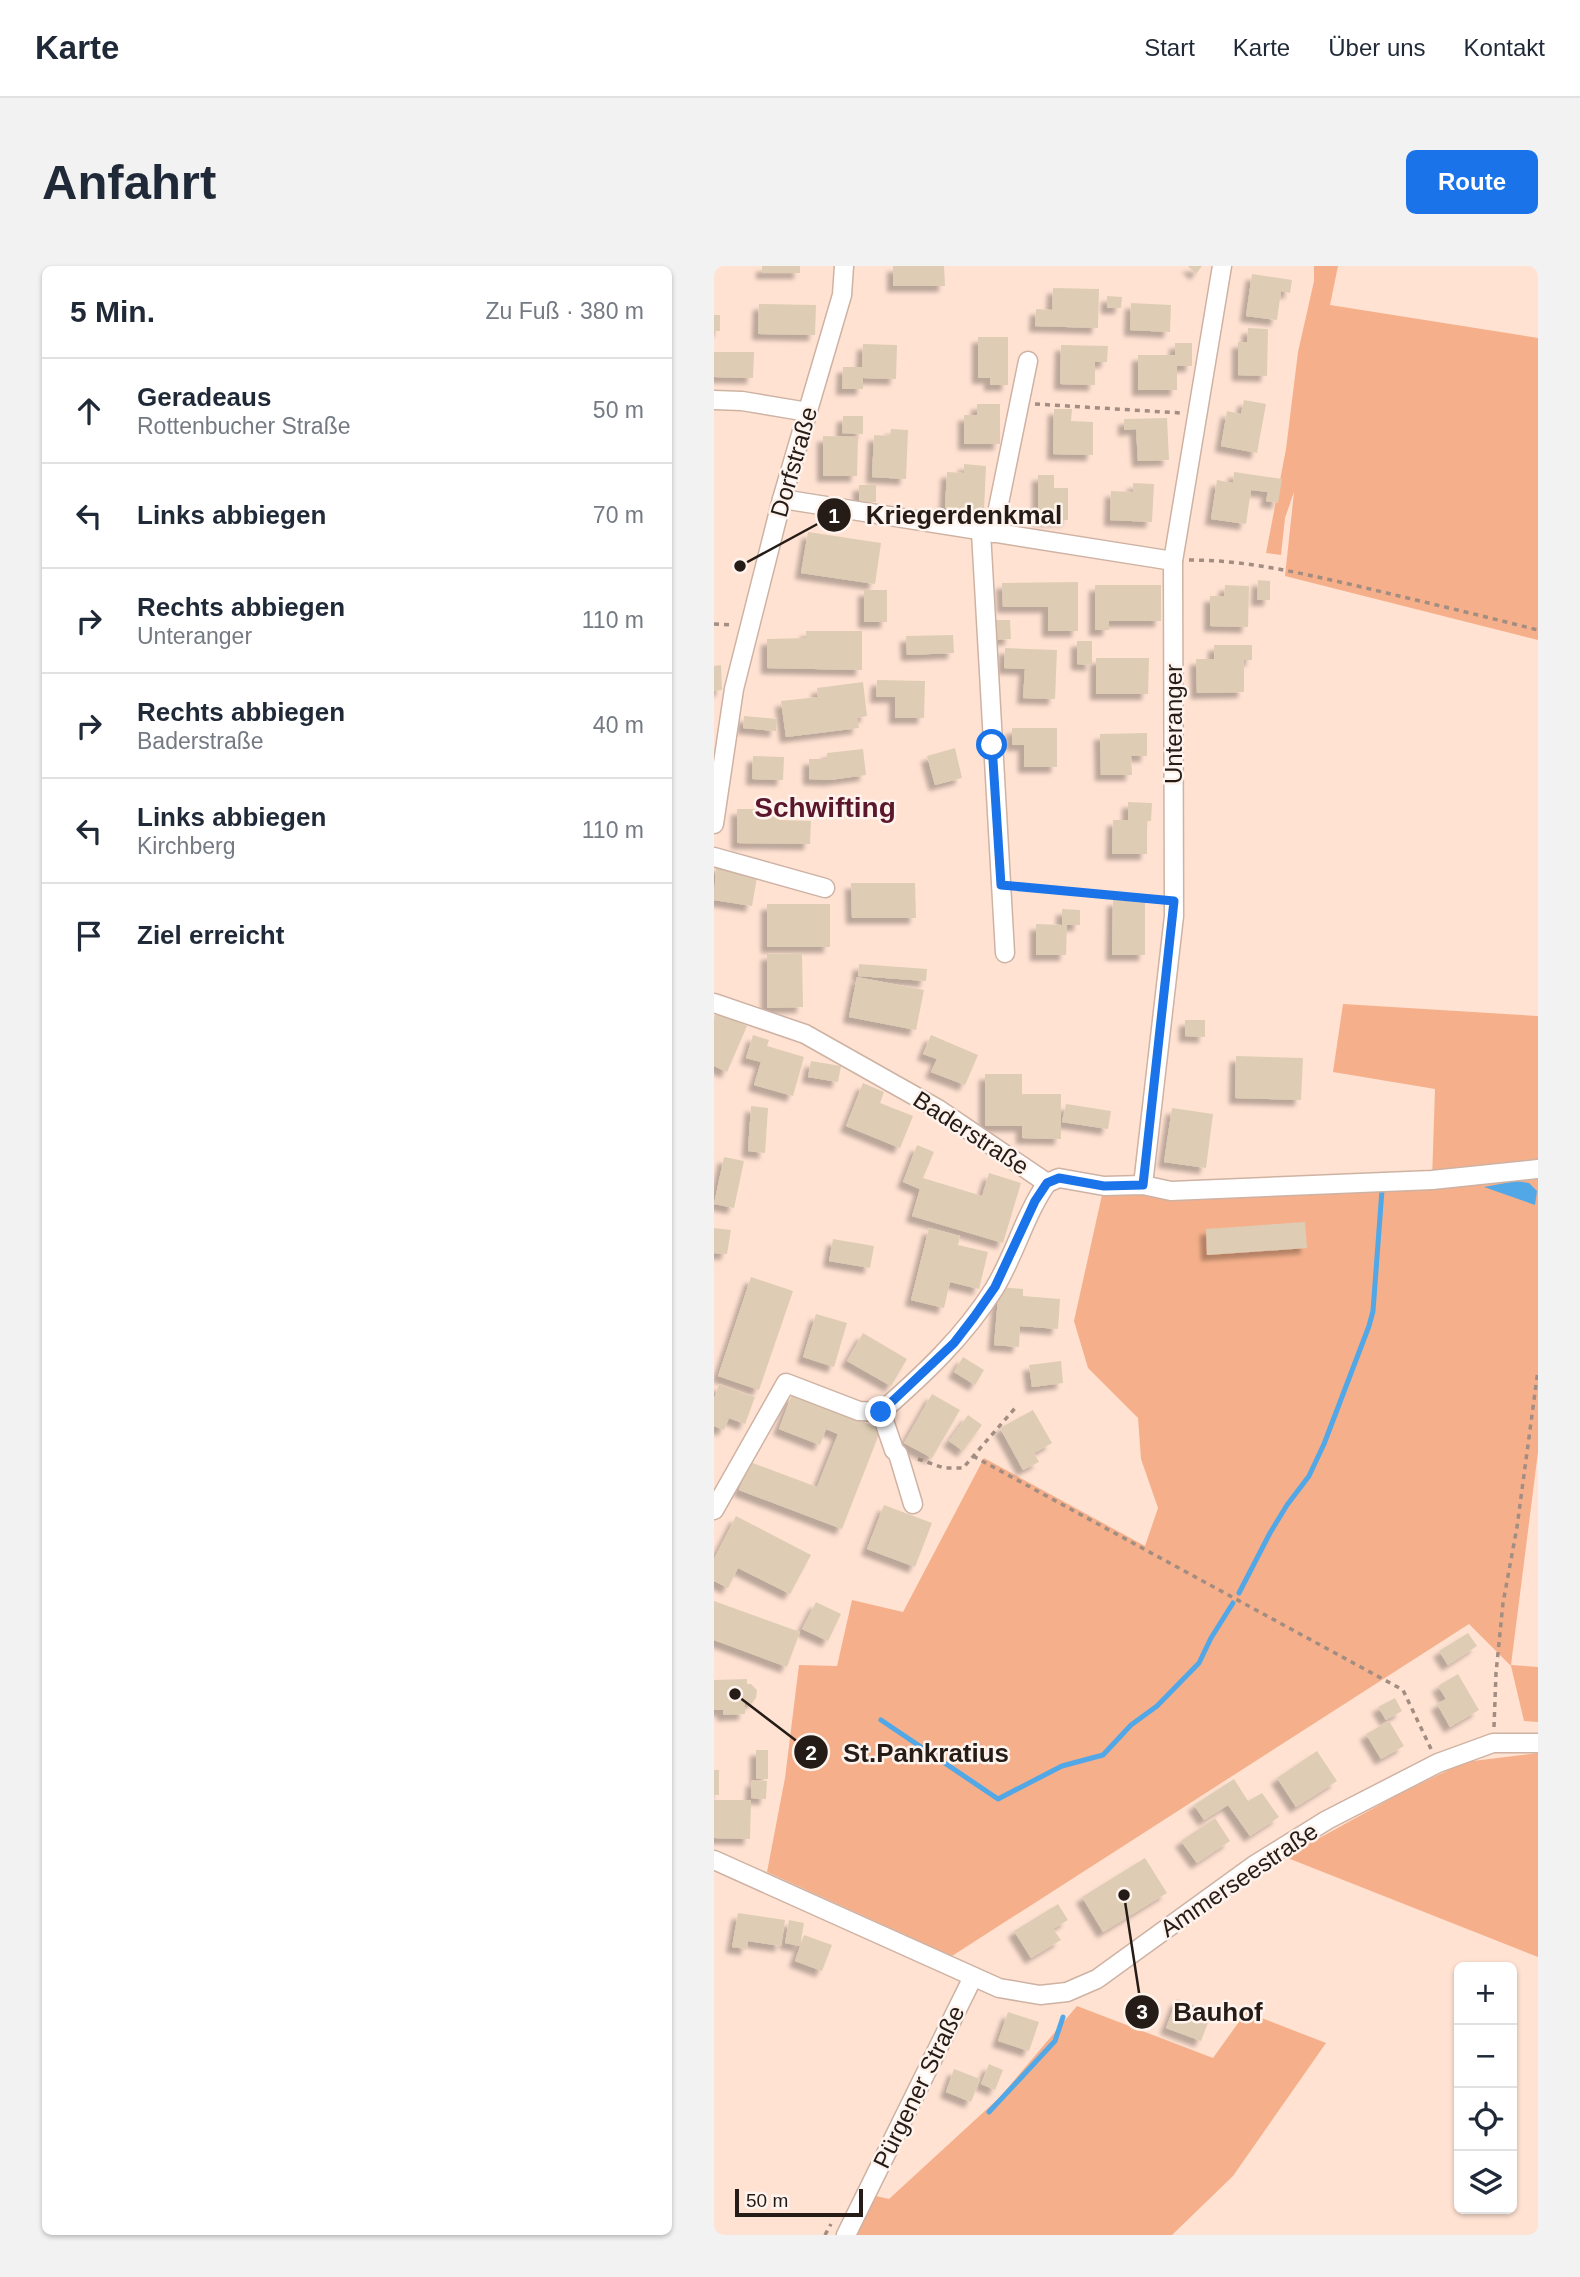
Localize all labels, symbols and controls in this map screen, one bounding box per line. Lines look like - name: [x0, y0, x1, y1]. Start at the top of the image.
- text: Karte: [35, 29, 119, 66]
- text: Start: [1144, 34, 1195, 61]
- text: Karte: [1233, 34, 1290, 61]
- text: Über uns: [1328, 34, 1426, 61]
- text: Kontakt: [1464, 34, 1545, 61]
- button: Route: [1406, 150, 1538, 214]
- text: Anfahrt: [42, 155, 216, 209]
- text: 5 Min.: [70, 295, 155, 328]
- text: Zu Fuß · 380 m: [486, 298, 644, 324]
- text: Geradeaus: [137, 382, 271, 412]
- icon: ahead: [70, 392, 108, 430]
- text: 50 m: [593, 397, 644, 423]
- street label: Dorfstraße: [765, 404, 822, 520]
- text: Rottenbucher Straße: [137, 413, 351, 439]
- callout: Kriegerdenkmal: [816, 492, 1076, 539]
- icon: left: [70, 497, 108, 535]
- text: Links abbiegen: [137, 500, 326, 530]
- text: Kriegerdenkmal: [866, 500, 1062, 530]
- text: 70 m: [593, 502, 644, 528]
- text: 1: [828, 504, 840, 527]
- text: Rechts abbiegen: [137, 592, 345, 622]
- icon: right: [70, 602, 108, 640]
- text: 110 m: [582, 607, 644, 633]
- text: Unteranger: [137, 623, 252, 649]
- street label: Unteranger: [1160, 664, 1187, 784]
- text: Rechts abbiegen: [137, 697, 345, 727]
- icon: right: [70, 707, 108, 745]
- text: 40 m: [593, 712, 644, 738]
- text: Baderstraße: [137, 728, 264, 754]
- route start: [976, 729, 1007, 760]
- district label: Schwifting: [754, 792, 896, 823]
- text: Links abbiegen: [137, 802, 326, 832]
- icon: left: [70, 812, 108, 850]
- text: 110 m: [582, 817, 644, 843]
- text: Kirchberg: [137, 833, 235, 859]
- icon: arrive: [70, 917, 108, 955]
- text: Ziel erreicht: [137, 920, 284, 950]
- street label: Baderstraße: [909, 1085, 1034, 1180]
- route end: [865, 1396, 896, 1427]
- callout: St.Pankratius: [794, 1729, 1023, 1776]
- text: St.Pankratius: [843, 1738, 1009, 1768]
- text: 2: [805, 1741, 817, 1764]
- street label: Ammerseestraße: [1155, 1817, 1323, 1942]
- map controls: [1454, 1962, 1517, 2214]
- button: +: [1454, 1962, 1517, 2025]
- callout: Bauhof: [1124, 1988, 1277, 2035]
- text: Bauhof: [1173, 1997, 1263, 2027]
- text: 3: [1136, 2000, 1148, 2023]
- street label: Pürgener Straße: [868, 2001, 970, 2172]
- button: −: [1454, 2025, 1517, 2088]
- button: locate: [1454, 2088, 1517, 2151]
- button: layers: [1454, 2151, 1517, 2214]
- scale bar: [735, 2186, 863, 2218]
- text: 50 m: [746, 2190, 788, 2211]

